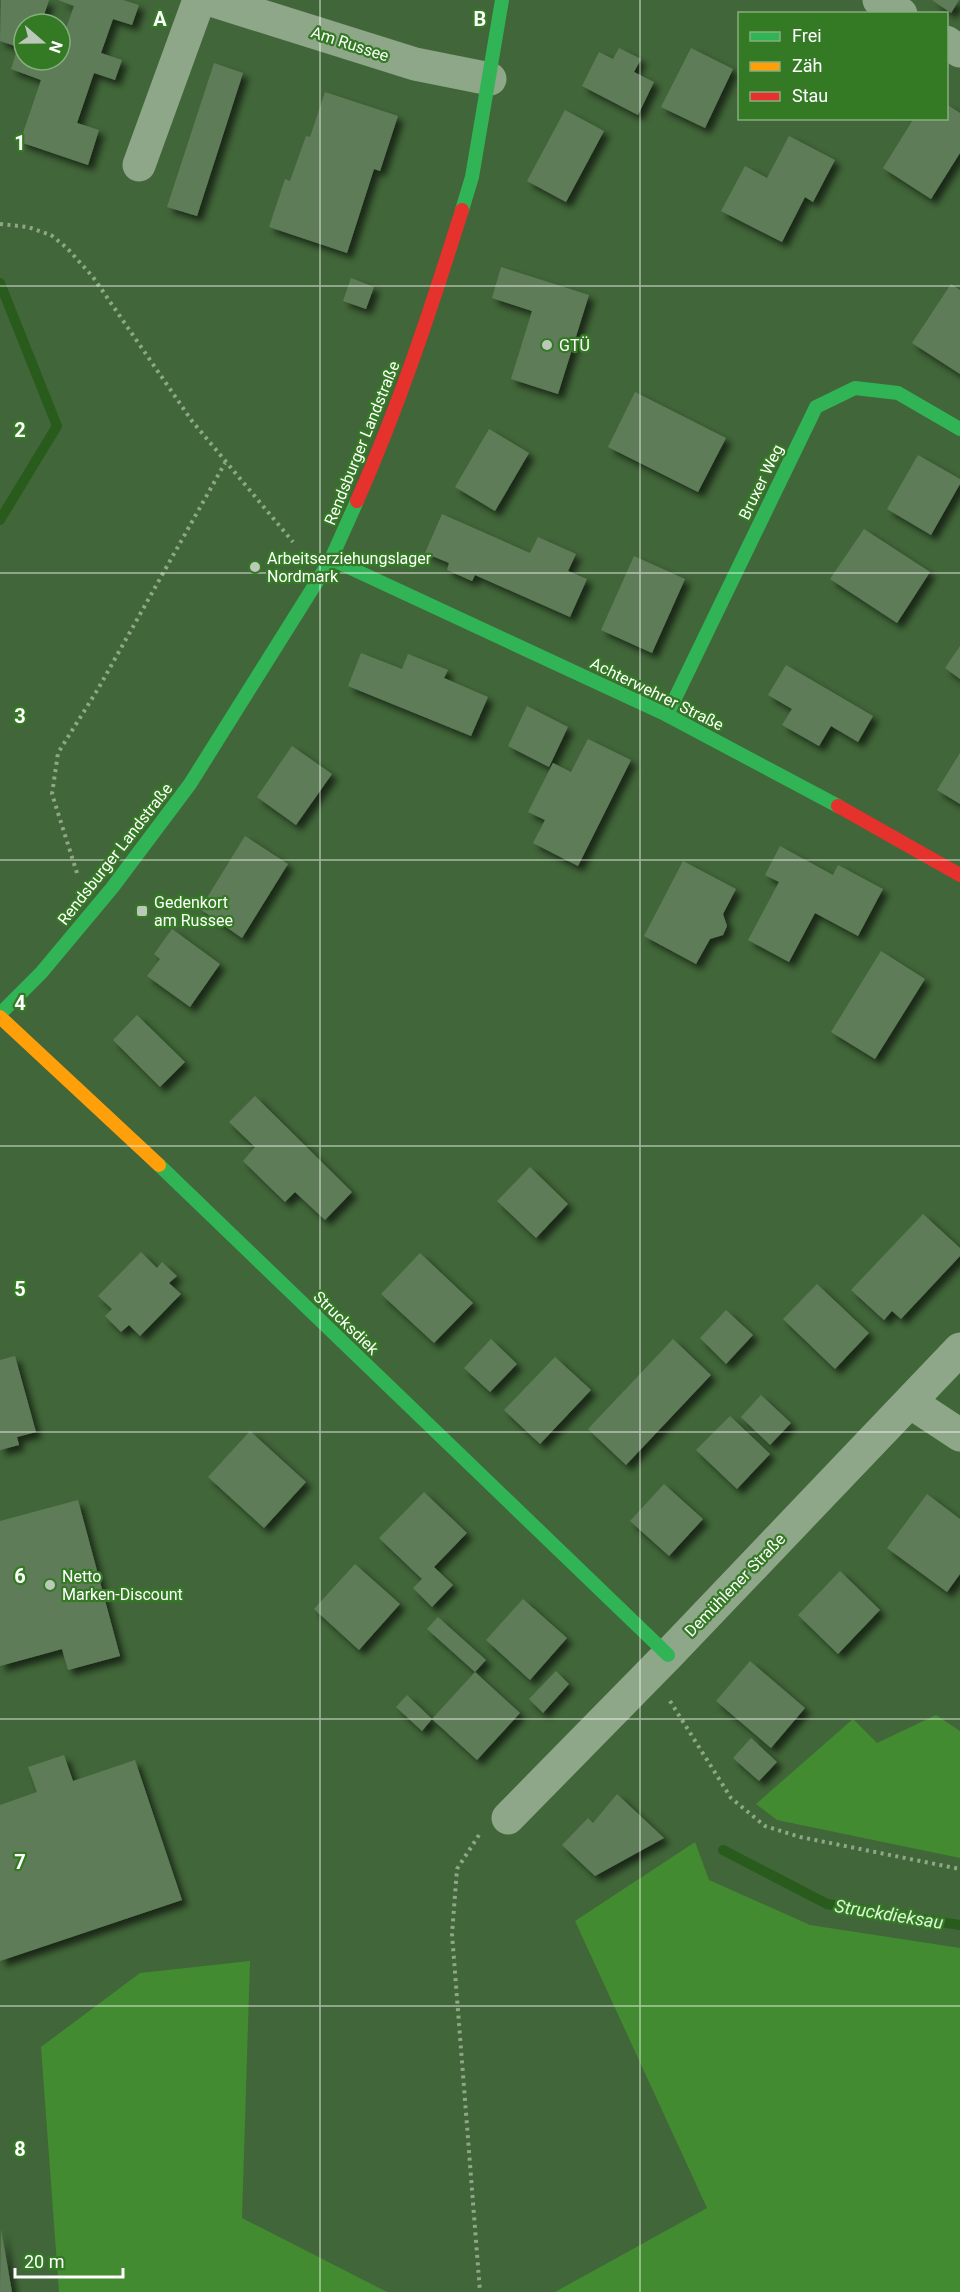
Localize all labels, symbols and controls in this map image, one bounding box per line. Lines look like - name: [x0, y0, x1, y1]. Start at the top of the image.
- text: A: [153, 7, 167, 31]
- text: B: [474, 7, 486, 31]
- north arrow: [12, 12, 72, 72]
- legend: [738, 12, 948, 120]
- street label: Am Russee: [309, 23, 391, 65]
- text: Frei: [792, 25, 822, 46]
- text: N: [45, 38, 66, 56]
- text: Zäh: [792, 55, 823, 76]
- text: Stau: [792, 85, 828, 106]
- text: 1: [14, 131, 26, 155]
- place label: GTÜ: [559, 336, 590, 355]
- marker: GTÜ: [540, 338, 554, 352]
- street label: Rendsburger Landstraße: [320, 358, 404, 528]
- text: 2: [14, 418, 26, 442]
- street label: Bruxer Weg: [735, 441, 787, 523]
- place label: Arbeitserziehungslager Nordmark: [267, 549, 432, 586]
- marker: Arbeitserziehungslager Nordmark: [248, 560, 262, 574]
- street label: Achterwehrer Straße: [587, 653, 727, 735]
- text: 3: [14, 704, 26, 728]
- street label: Rendsburger Landstraße: [54, 779, 176, 929]
- place label: Gedenkort am Russee: [154, 893, 233, 930]
- marker: Gedenkort am Russee: [135, 904, 149, 918]
- text: 4: [14, 991, 26, 1015]
- text: 5: [14, 1277, 26, 1301]
- street label: Strucksdiek: [309, 1287, 383, 1359]
- street label: Demühlener Straße: [681, 1529, 789, 1641]
- text: 6: [14, 1564, 26, 1588]
- place label: Netto Marken-Discount: [62, 1567, 183, 1604]
- marker: Netto Marken-Discount: [43, 1578, 57, 1592]
- text: 7: [14, 1850, 26, 1874]
- water label: Struckdieksau: [833, 1895, 945, 1933]
- text: 8: [14, 2137, 26, 2161]
- scale bar: [15, 2241, 123, 2279]
- text: 20 m: [24, 2251, 64, 2272]

